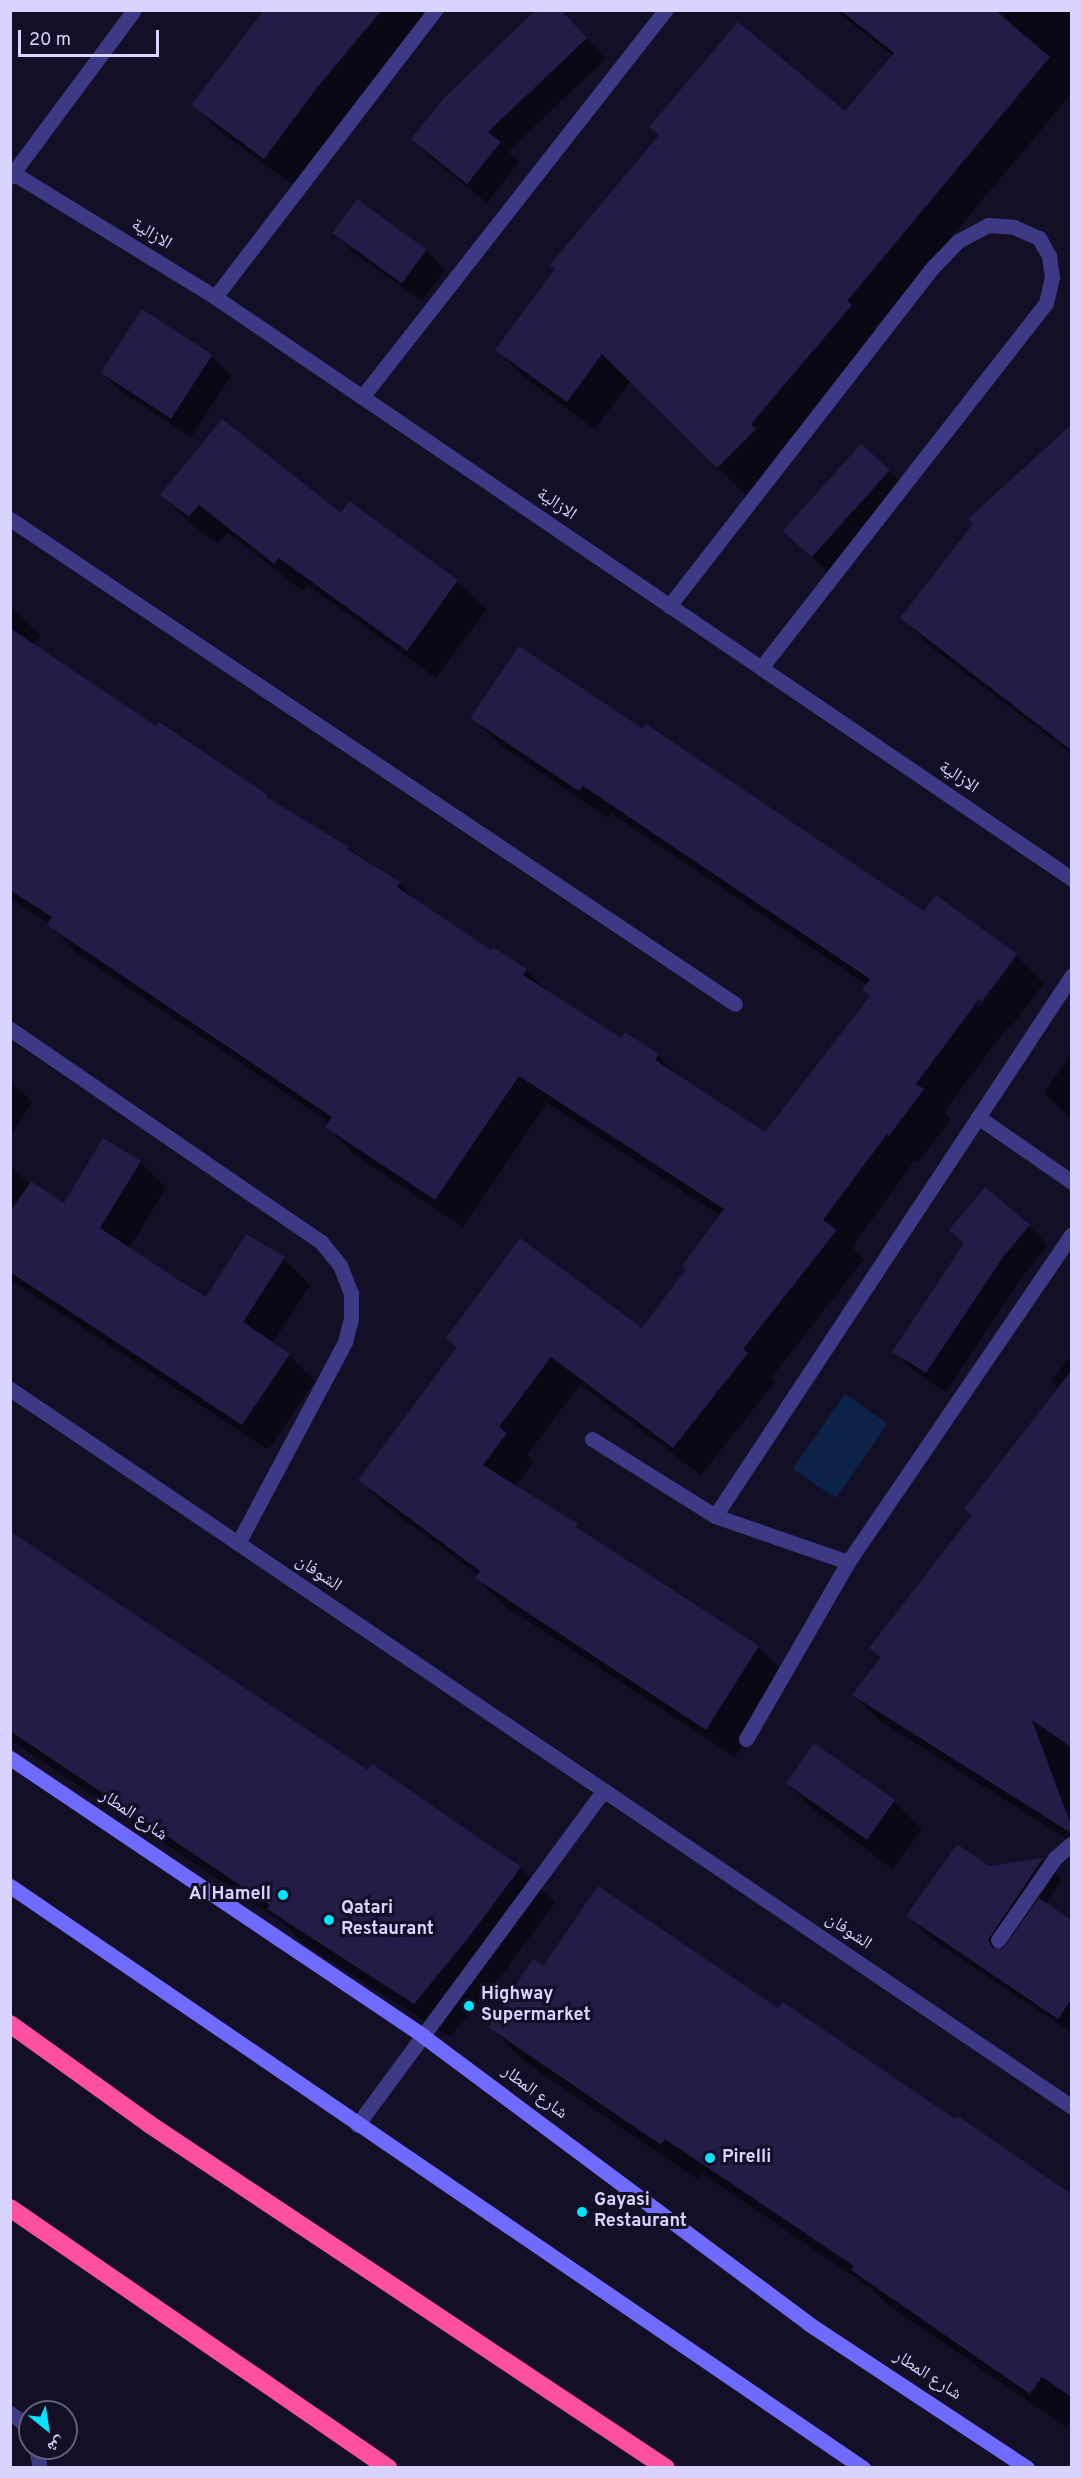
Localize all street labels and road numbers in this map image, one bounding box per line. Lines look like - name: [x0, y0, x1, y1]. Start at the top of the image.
- street label: الازالية: [127, 215, 175, 255]
- street label: الازالية: [532, 484, 580, 526]
- street label: الازالية: [934, 757, 982, 799]
- street label: الشوفان: [291, 1551, 345, 1597]
- street label: شارع المطار: [95, 1786, 171, 1846]
- street label: الشوفان: [821, 1909, 875, 1955]
- street label: شارع المطار: [497, 2061, 571, 2125]
- street label: شارع المطار: [889, 2346, 965, 2406]

